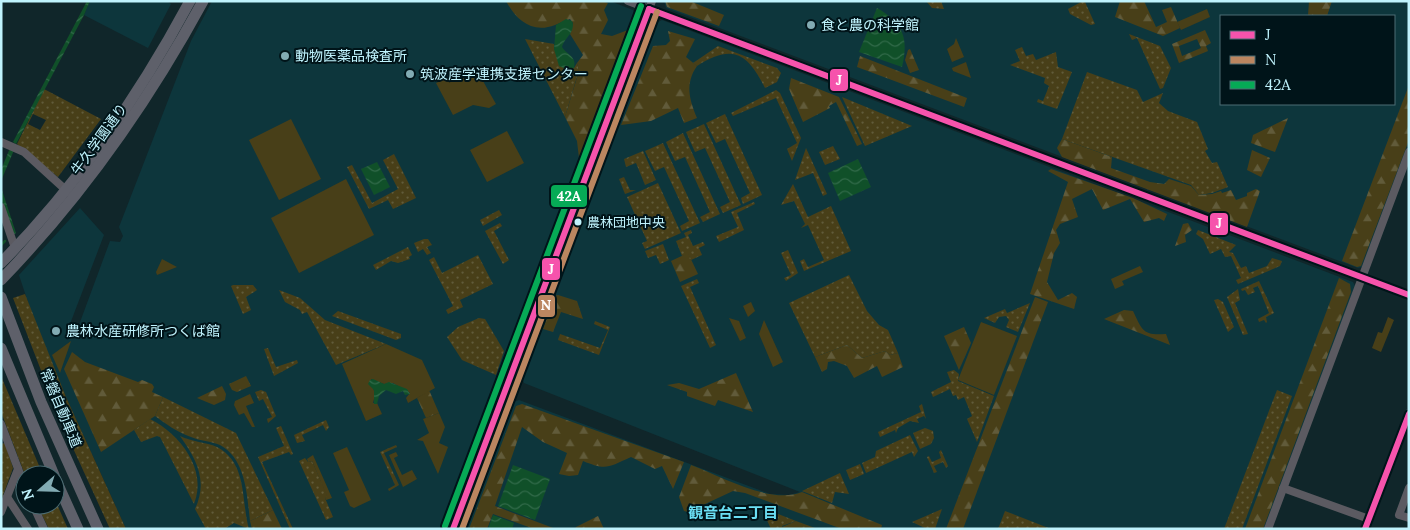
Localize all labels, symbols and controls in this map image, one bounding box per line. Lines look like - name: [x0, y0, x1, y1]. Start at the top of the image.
- legend: [1220, 15, 1395, 105]
- place label: 食と農の科学館: [821, 16, 919, 34]
- marker: 食と農の科学館: [805, 19, 817, 31]
- text: J: [1264, 25, 1271, 44]
- place label: 動物医薬品検査所: [295, 47, 407, 65]
- marker: 動物医薬品検査所: [279, 50, 291, 62]
- text: N: [1265, 50, 1276, 69]
- place label: 筑波産学連携支援センター: [420, 65, 588, 83]
- marker: 筑波産学連携支援センター: [404, 68, 416, 80]
- line badge: J: [829, 68, 849, 92]
- text: J: [836, 71, 842, 89]
- text: 42A: [1265, 75, 1291, 94]
- street label: 牛久学園通り: [67, 100, 131, 178]
- line badge: 42A: [550, 184, 588, 208]
- text: 42A: [557, 187, 582, 205]
- line badge: J: [1209, 212, 1229, 236]
- place label: 農林団地中央: [587, 214, 665, 231]
- text: J: [1216, 214, 1222, 232]
- marker: 農林団地中央: [573, 217, 583, 227]
- line badge: J: [541, 257, 561, 281]
- text: J: [548, 260, 554, 278]
- line badge: N: [537, 294, 556, 318]
- text: N: [541, 296, 552, 314]
- place label: 農林水産研修所つくば館: [66, 322, 220, 340]
- marker: 農林水産研修所つくば館: [50, 325, 62, 337]
- street label: 常磐自動車道: [36, 366, 86, 450]
- north arrow: [15, 465, 65, 515]
- text: N: [17, 486, 38, 503]
- district label: 観音台二丁目: [688, 503, 778, 522]

